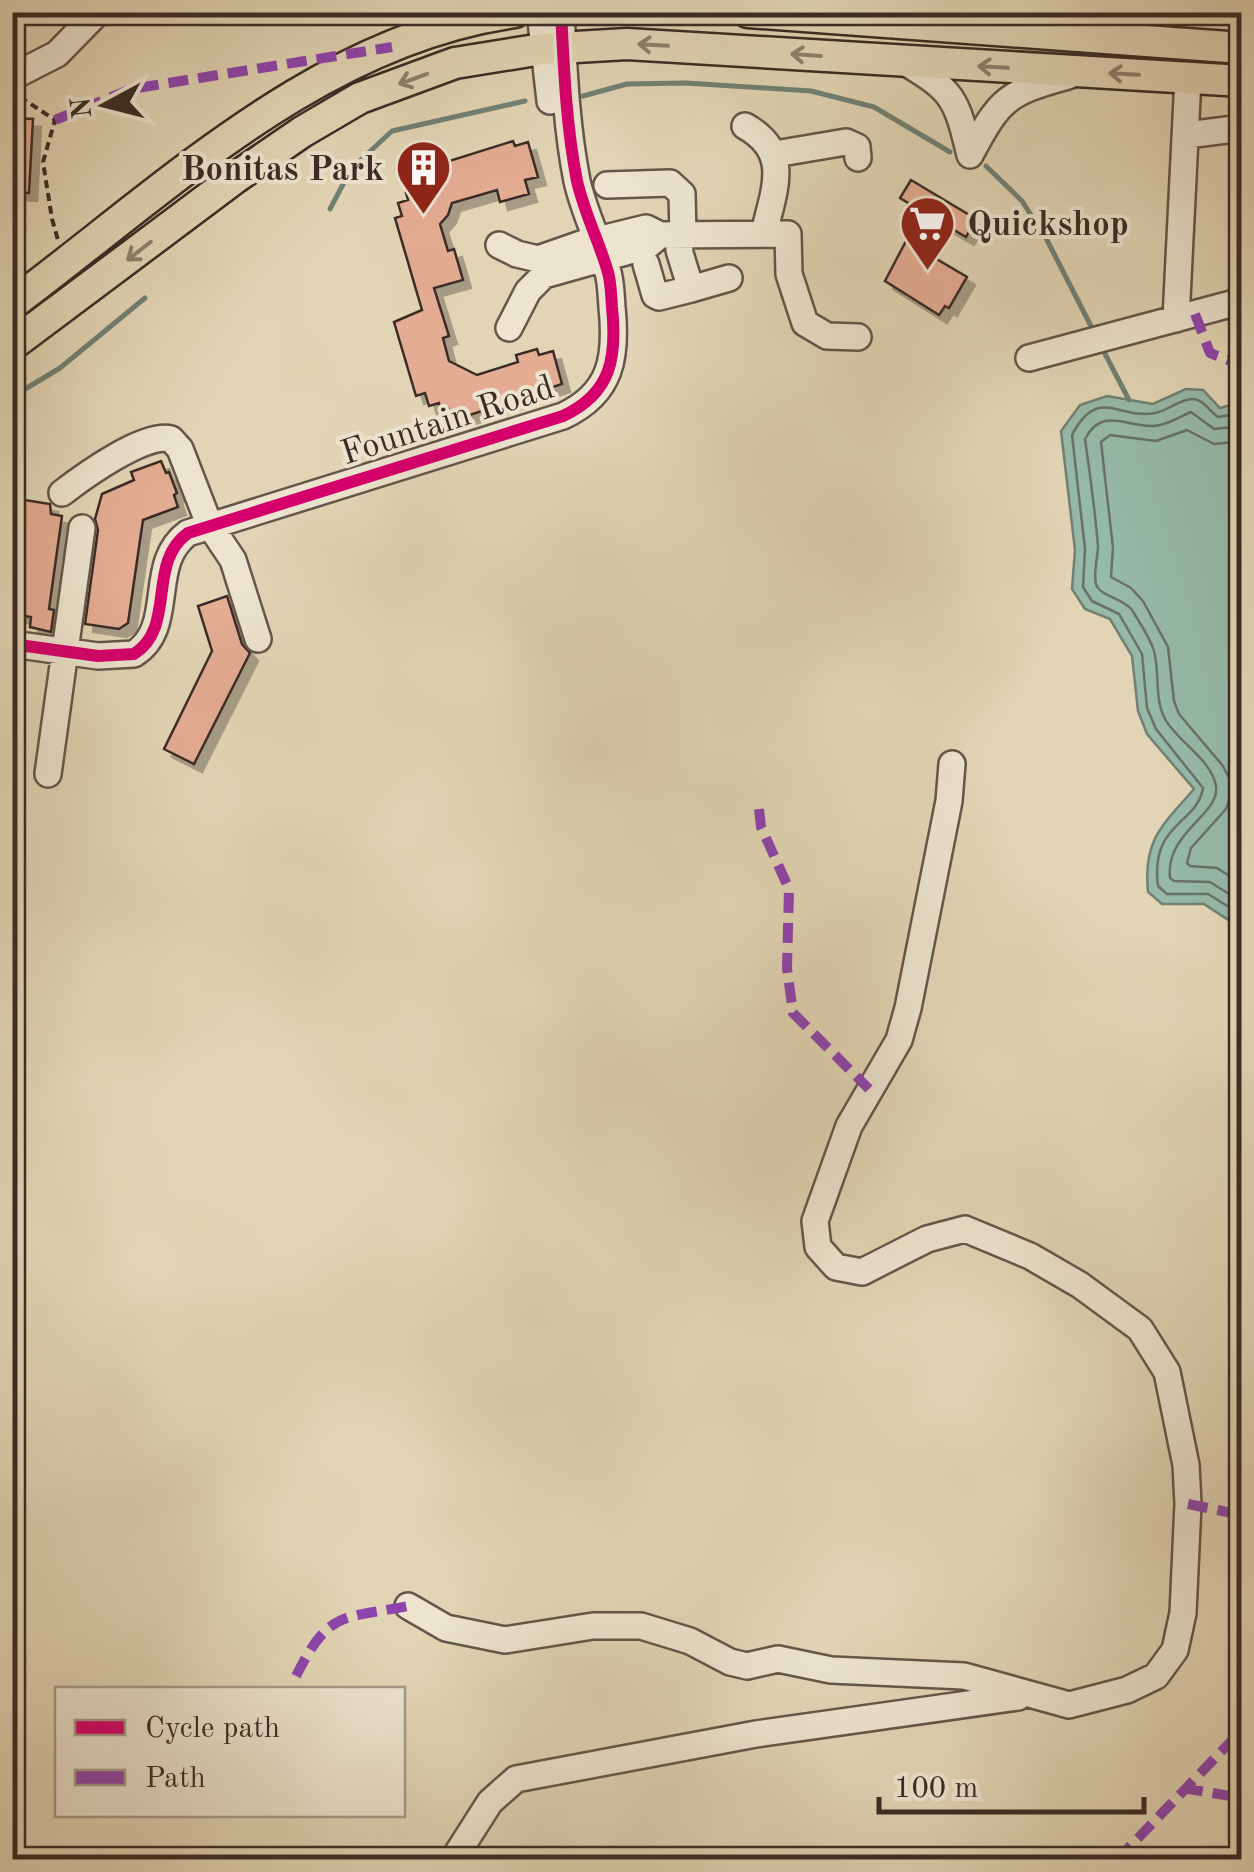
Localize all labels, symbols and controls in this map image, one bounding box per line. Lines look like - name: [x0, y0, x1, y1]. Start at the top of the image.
- one-way arrow: [638, 36, 670, 55]
- one-way arrow: [790, 45, 822, 64]
- north arrow: [55, 55, 155, 155]
- one-way arrow: [977, 58, 1009, 77]
- one-way arrow: [1109, 64, 1141, 83]
- one-way arrow: [398, 71, 429, 89]
- text: N: [68, 95, 98, 120]
- building icon: Bonitas Park: [393, 138, 453, 217]
- place label: Bonitas Park: [181, 153, 384, 188]
- supermarket icon: Quickshop: [898, 193, 958, 272]
- place label: Quickshop: [967, 208, 1129, 243]
- one-way arrow: [127, 240, 153, 262]
- street label: Fountain Road: [337, 370, 559, 472]
- legend: [55, 1687, 405, 1817]
- text: Cycle path: [145, 1714, 280, 1744]
- scale bar: [879, 1752, 1144, 1814]
- text: Path: [145, 1764, 206, 1794]
- text: 100 m: [894, 1774, 978, 1804]

